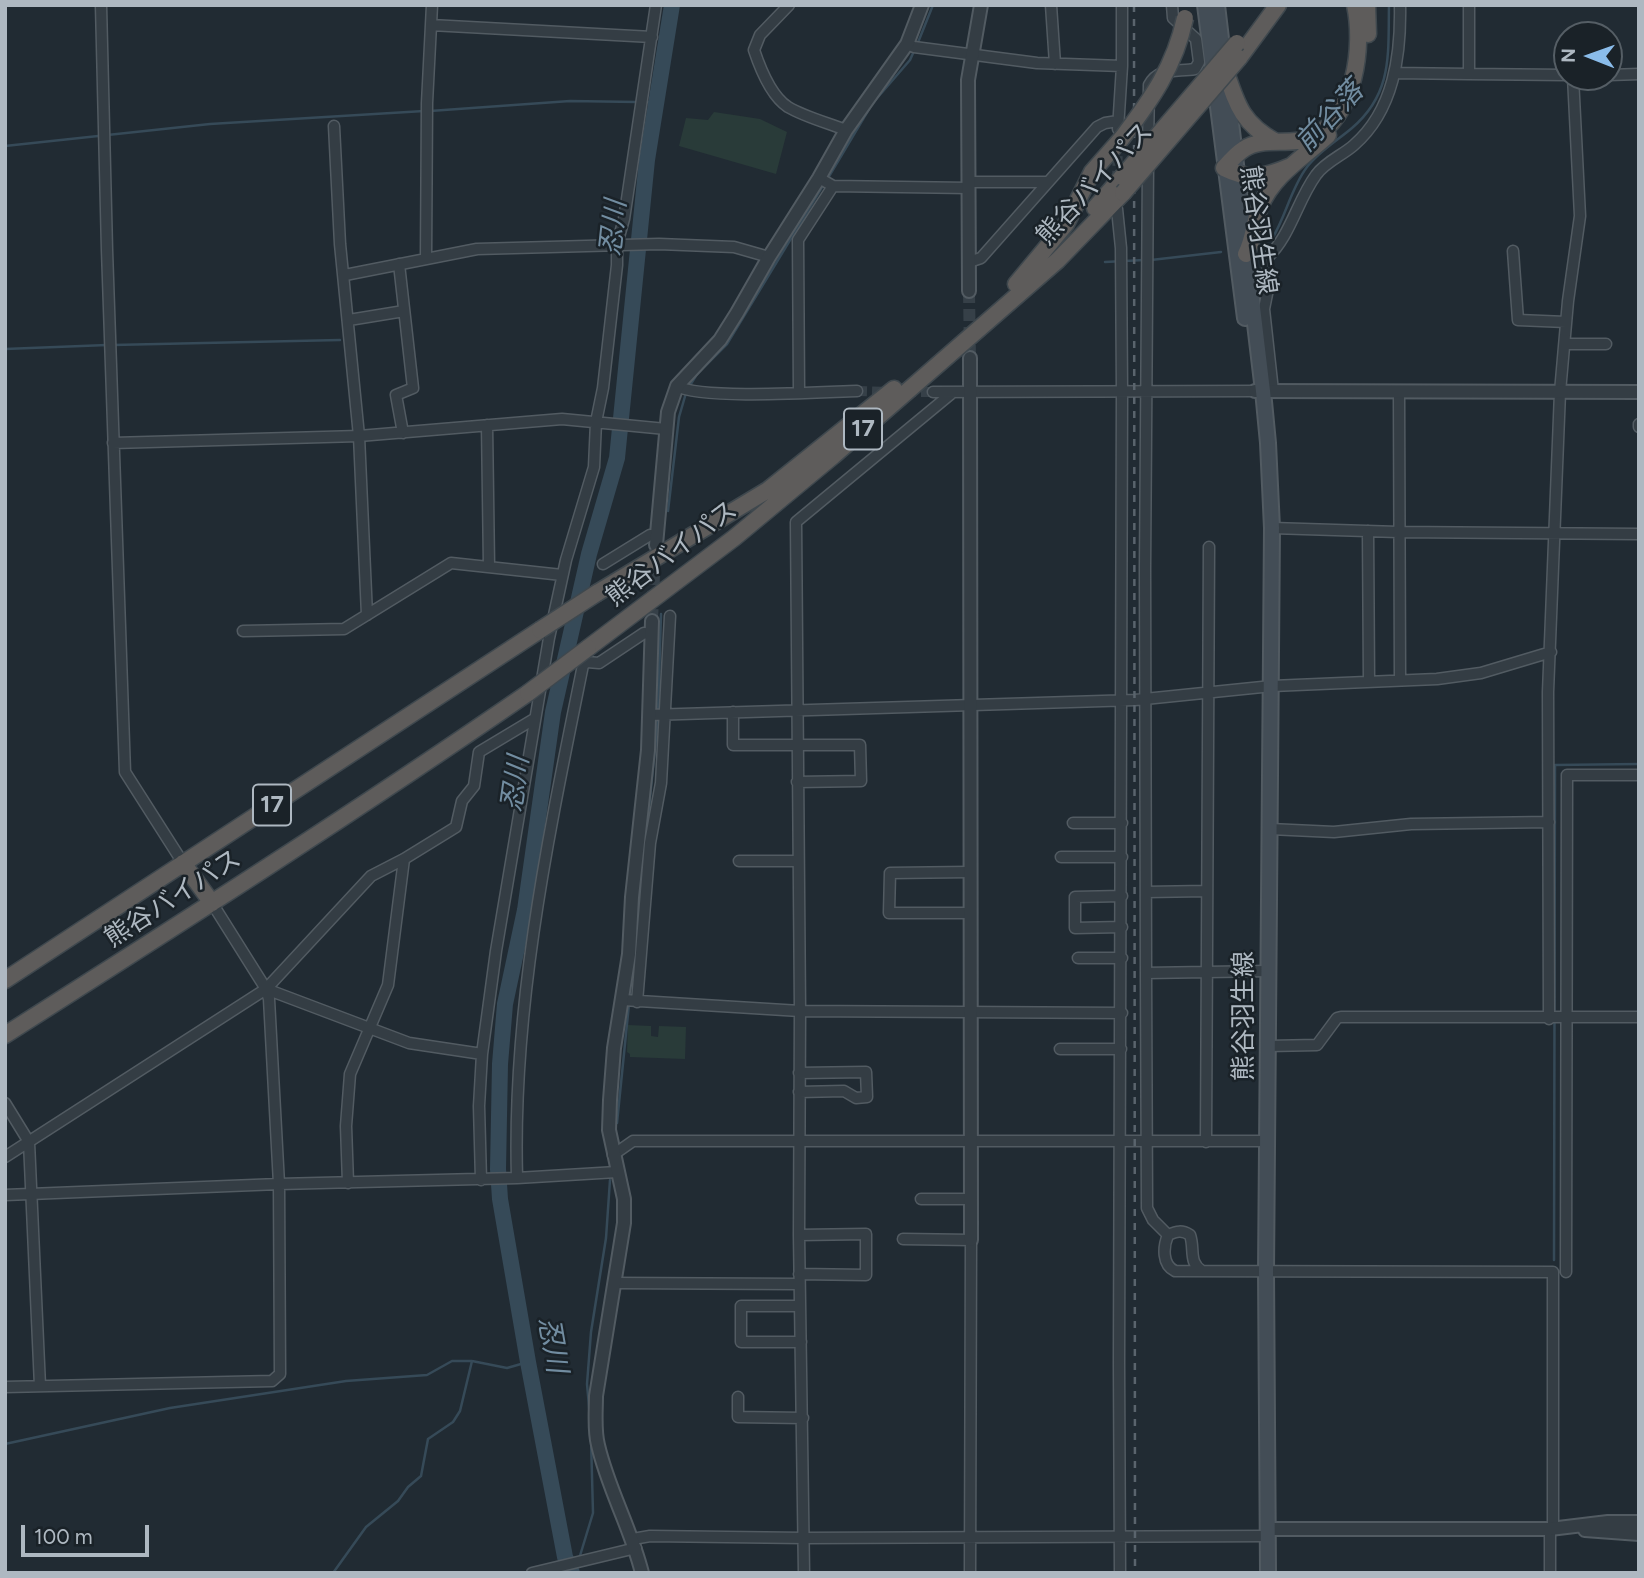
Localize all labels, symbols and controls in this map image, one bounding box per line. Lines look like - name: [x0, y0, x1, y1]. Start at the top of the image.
- north arrow: [1553, 21, 1623, 91]
- text: N: [1557, 48, 1580, 63]
- water label: 前谷落: [1289, 75, 1371, 159]
- street label: 熊谷バイパス: [1030, 116, 1160, 252]
- street label: 熊谷羽生線: [1234, 163, 1282, 297]
- water label: 忍川: [594, 198, 634, 258]
- road number: 17: [844, 408, 882, 449]
- street label: 熊谷バイパス: [600, 495, 744, 613]
- water label: 忍川: [495, 754, 537, 814]
- road number: 17: [253, 784, 291, 826]
- street label: 熊谷バイパス: [99, 843, 247, 955]
- street label: 熊谷羽生線: [1228, 951, 1260, 1081]
- water label: 忍川: [531, 1315, 573, 1375]
- scale bar: [24, 1512, 152, 1556]
- text: 100 m: [34, 1524, 93, 1549]

